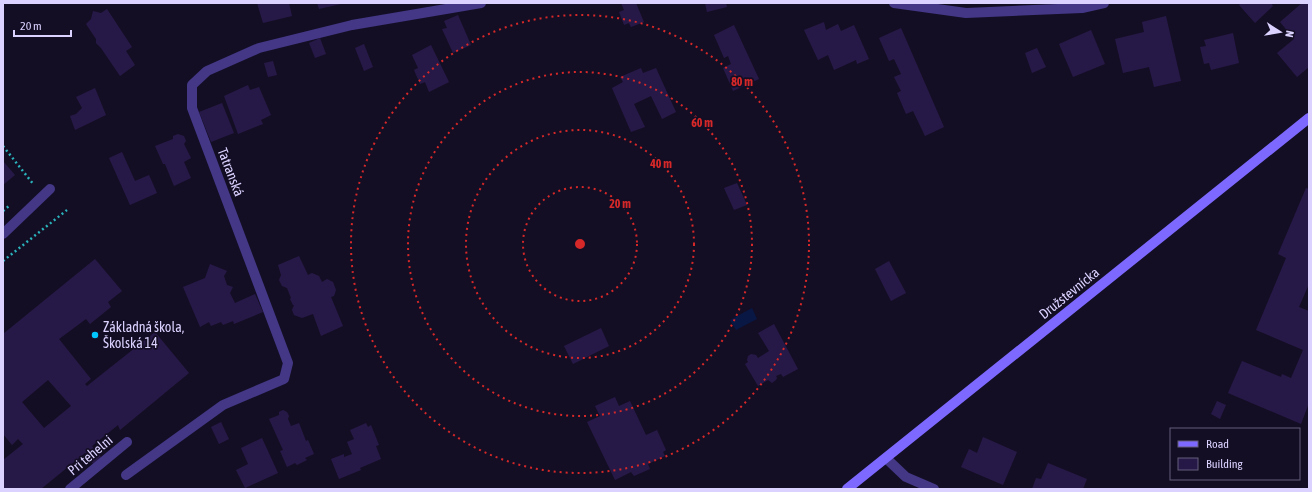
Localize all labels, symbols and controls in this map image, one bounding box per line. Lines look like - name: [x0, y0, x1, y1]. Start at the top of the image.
- scale bar: [14, 12, 71, 38]
- north arrow: [1260, 12, 1300, 52]
- text: 20 m: [20, 19, 42, 33]
- text: N: [1283, 30, 1296, 39]
- text: 80 m: [731, 75, 753, 89]
- text: 60 m: [691, 116, 713, 130]
- street label: Tatranská: [214, 146, 248, 198]
- text: 40 m: [649, 157, 672, 171]
- text: 20 m: [609, 197, 631, 211]
- centre of rings: [573, 237, 587, 251]
- street label: Družstevnícka: [1036, 264, 1102, 322]
- place label: Základná škola, Školská 14: [103, 319, 184, 351]
- marker: Základná škola, Školská 14: [90, 330, 100, 340]
- legend: [1170, 428, 1300, 480]
- street label: Pri tehelni: [64, 432, 116, 478]
- text: Road: [1206, 437, 1229, 451]
- text: Building: [1206, 457, 1244, 471]

